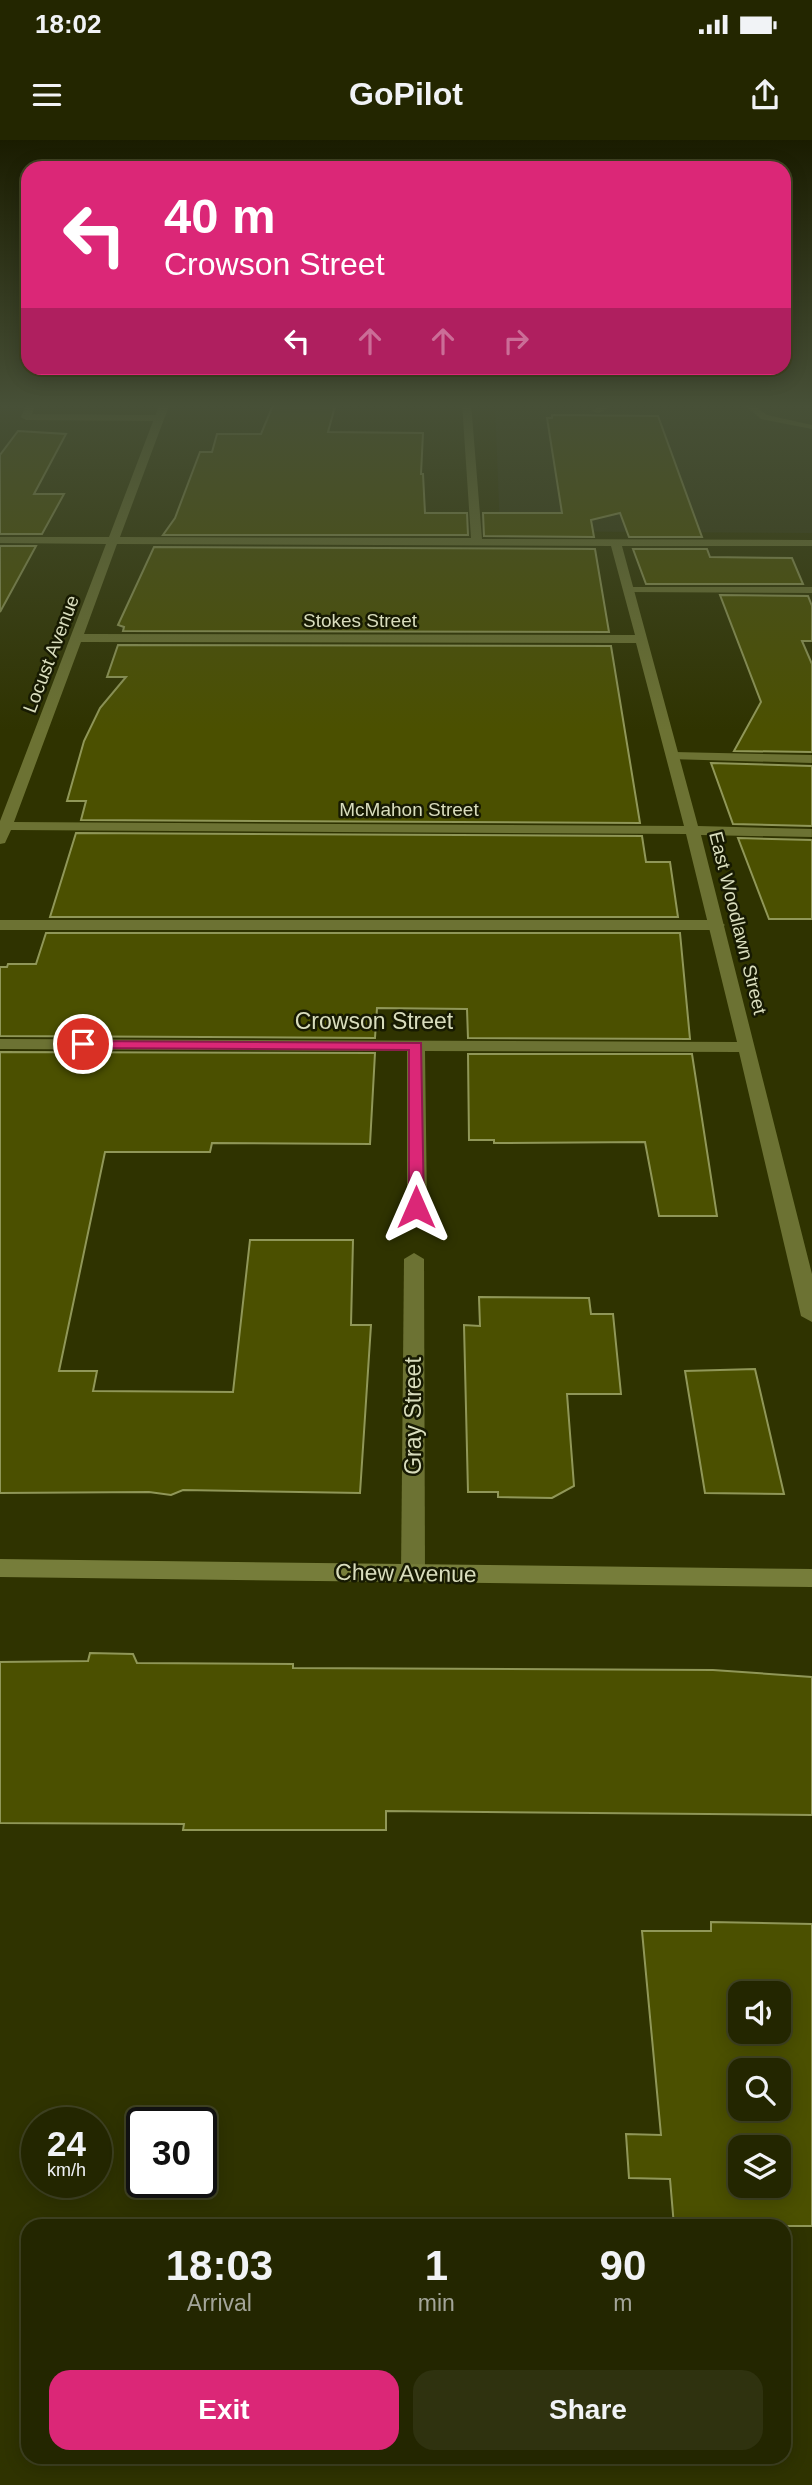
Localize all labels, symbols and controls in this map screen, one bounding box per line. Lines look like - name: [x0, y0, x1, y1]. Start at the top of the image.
- text: 18:02: [35, 9, 102, 39]
- icon: menu: [28, 76, 66, 114]
- text: GoPilot: [349, 76, 463, 112]
- icon: share: [746, 76, 784, 114]
- icon: left: [49, 189, 140, 280]
- text: 40 m: [164, 189, 276, 243]
- text: Crowson Street: [164, 246, 385, 282]
- icon: left: [278, 322, 316, 360]
- icon: ahead: [351, 322, 389, 360]
- icon: ahead: [424, 322, 462, 360]
- icon: right: [497, 322, 535, 360]
- street label: Locust Avenue: [19, 592, 83, 716]
- street label: Stokes Street: [303, 610, 418, 631]
- street label: McMahon Street: [339, 799, 479, 820]
- street label: East Woodlawn Street: [705, 829, 771, 1017]
- street label: Crowson Street: [295, 1008, 454, 1034]
- pin: [53, 1014, 113, 1074]
- icon: arrive: [64, 1025, 102, 1063]
- position arrow: [379, 1170, 453, 1244]
- street label: Gray Street: [400, 1357, 426, 1475]
- street label: Chew Avenue: [335, 1559, 477, 1587]
- map controls: [728, 1981, 791, 2198]
- button: sound: [728, 1981, 791, 2044]
- button: search: [728, 2058, 791, 2121]
- speed limit sign: 30: [126, 2107, 217, 2198]
- text: 24: [47, 2124, 86, 2163]
- button: layers: [728, 2135, 791, 2198]
- text: km/h: [47, 2160, 86, 2180]
- text: 18:03: [166, 2242, 273, 2289]
- text: 1: [425, 2242, 448, 2289]
- text: 90: [600, 2242, 646, 2289]
- text: Arrival: [187, 2290, 252, 2316]
- text: min: [418, 2290, 455, 2316]
- text: m: [613, 2290, 632, 2316]
- button: Exit: [49, 2370, 399, 2450]
- button: Share: [413, 2370, 763, 2450]

